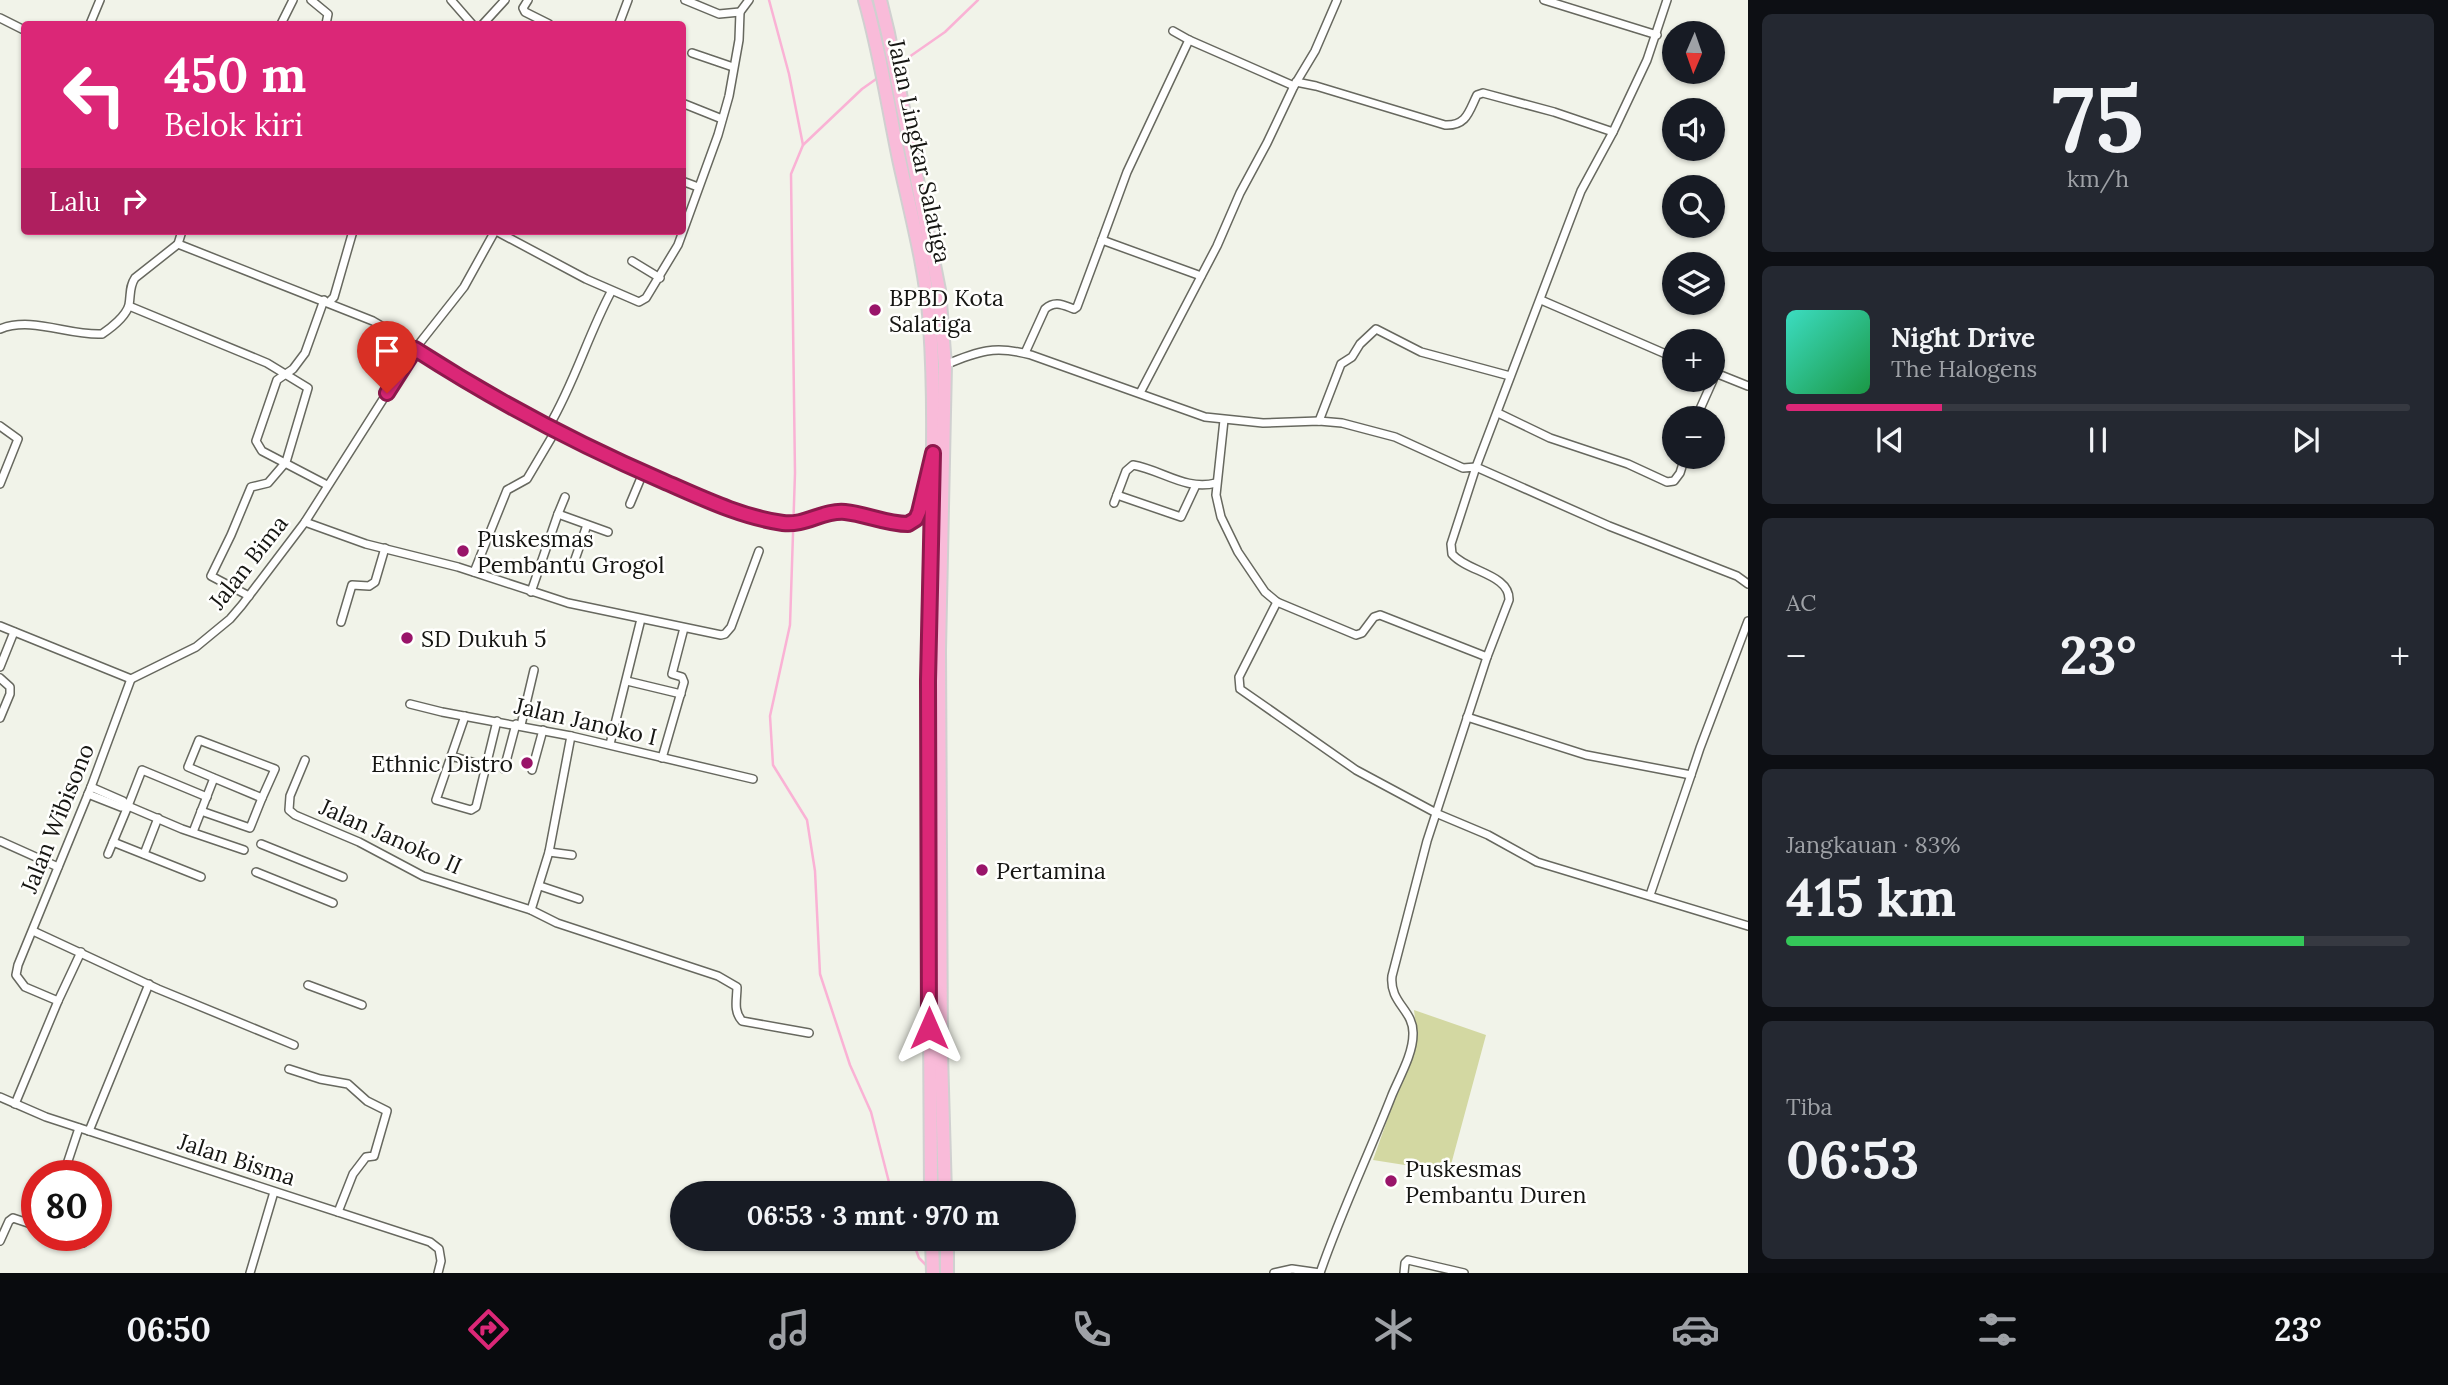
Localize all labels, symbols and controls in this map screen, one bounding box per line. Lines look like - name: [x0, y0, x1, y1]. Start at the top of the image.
- north arrow: [1662, 21, 1726, 84]
- map controls: [1662, 21, 1725, 469]
- street label: Jalan Lingkar Salatiga: [882, 35, 958, 266]
- text: 450 m: [164, 43, 306, 105]
- icon: left: [49, 49, 140, 140]
- text: 75: [2052, 60, 2144, 177]
- button: sound: [1662, 98, 1725, 161]
- text: Belok kiri: [164, 104, 303, 145]
- text: km/h: [2067, 164, 2129, 193]
- button: search: [1662, 175, 1725, 238]
- icon: right: [115, 182, 153, 220]
- text: Lalu: [49, 185, 101, 218]
- button: layers: [1662, 252, 1725, 315]
- place label: BPBD Kota Salatiga: [889, 283, 1004, 338]
- marker: BPBD Kota Salatiga: [867, 302, 883, 318]
- pin: [357, 321, 417, 393]
- text: Night Drive: [1891, 321, 2035, 354]
- button: +: [1662, 329, 1725, 392]
- icon: arrive: [368, 332, 406, 370]
- text: The Halogens: [1891, 354, 2037, 383]
- button: −: [1662, 406, 1725, 469]
- icon: previous: [1871, 421, 1909, 459]
- icon: pause: [2079, 421, 2117, 459]
- icon: next: [2287, 421, 2325, 459]
- street label: Jalan Bima: [202, 509, 294, 616]
- place label: Puskesmas Pembantu Grogol: [477, 524, 665, 579]
- marker: Puskesmas Pembantu Grogol: [455, 543, 471, 559]
- text: AC: [1786, 588, 1816, 617]
- text: 23°: [2060, 622, 2136, 688]
- place label: SD Dukuh 5: [421, 624, 547, 653]
- marker: SD Dukuh 5: [399, 630, 415, 646]
- text: −: [1786, 632, 1806, 680]
- text: +: [2390, 632, 2410, 680]
- street label: Jalan Janoko I: [511, 690, 660, 751]
- street label: Jalan Wibisono: [13, 739, 100, 898]
- place label: Ethnic Distro: [371, 749, 513, 778]
- marker: Ethnic Distro: [519, 755, 535, 771]
- street label: Jalan Janoko II: [314, 791, 467, 880]
- text: Jangkauan · 83%: [1786, 830, 1961, 859]
- place label: Pertamina: [996, 856, 1106, 885]
- marker: Pertamina: [974, 862, 990, 878]
- text: 415 km: [1786, 864, 1956, 930]
- position arrow: [892, 991, 966, 1065]
- text: Tiba: [1786, 1092, 1832, 1121]
- street label: Jalan Bisma: [174, 1126, 300, 1192]
- text: 06:53: [1786, 1126, 1919, 1192]
- place label: Puskesmas Pembantu Duren: [1405, 1154, 1587, 1209]
- speed limit sign: 80: [21, 1160, 112, 1251]
- marker: Puskesmas Pembantu Duren: [1383, 1173, 1399, 1189]
- text: 06:53 · 3 mnt · 970 m: [747, 1199, 999, 1232]
- icon: directions: [464, 1305, 513, 1354]
- icon: music: [765, 1305, 814, 1354]
- icon: phone: [1067, 1305, 1116, 1354]
- icon: climate: [1369, 1305, 1418, 1354]
- icon: car: [1671, 1305, 1720, 1354]
- icon: filters: [1973, 1305, 2022, 1354]
- text: 06:50: [126, 1309, 211, 1350]
- text: 23°: [2274, 1309, 2322, 1350]

